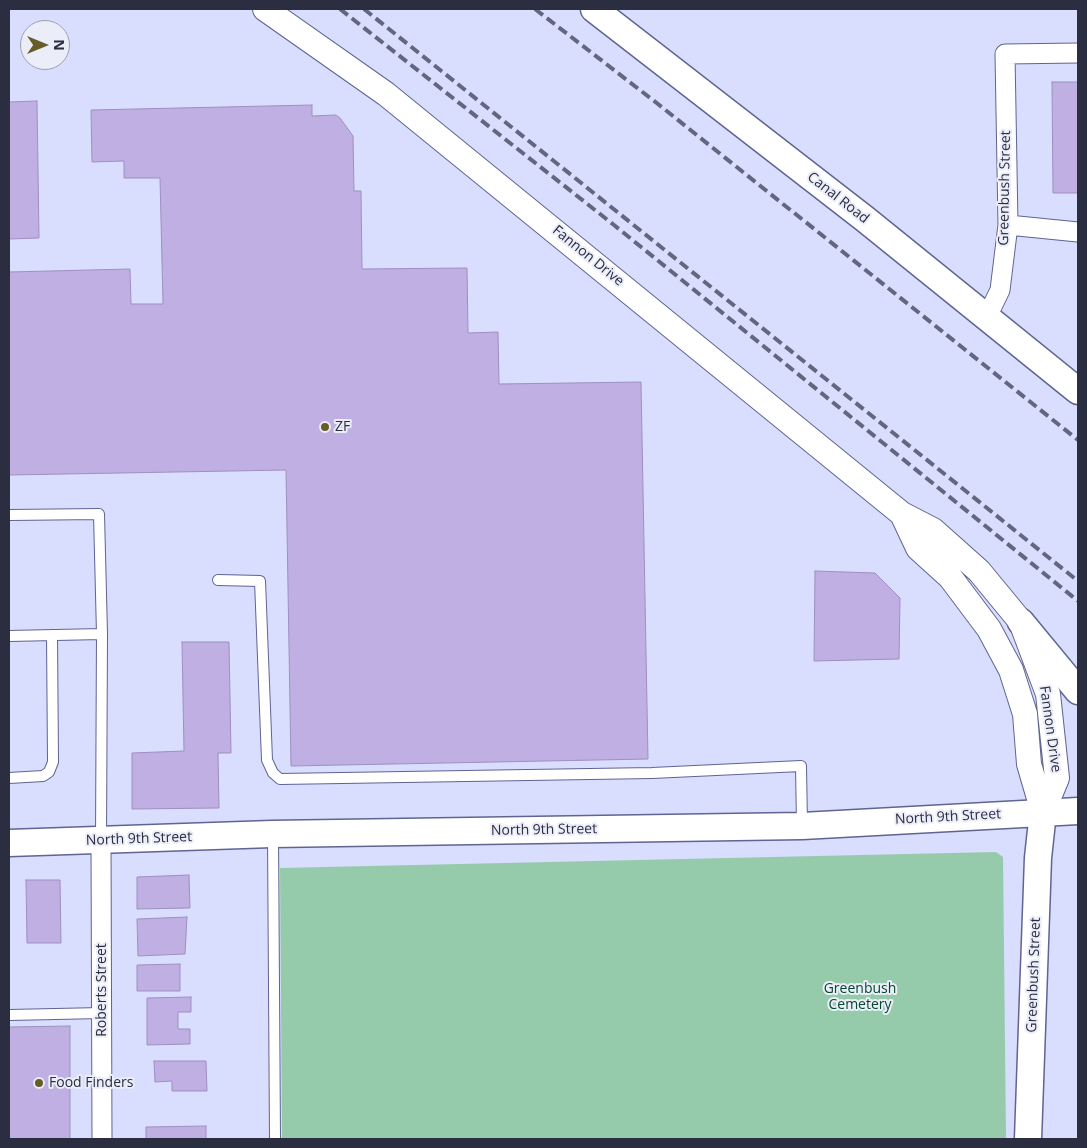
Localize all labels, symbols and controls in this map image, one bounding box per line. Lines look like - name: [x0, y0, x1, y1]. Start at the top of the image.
- north arrow: [20, 20, 70, 70]
- text: N: [50, 39, 69, 51]
- street label: Greenbush Street: [996, 130, 1014, 246]
- street label: Canal Road: [804, 169, 872, 227]
- street label: Fannon Drive: [549, 222, 627, 290]
- place label: ZF: [335, 419, 350, 435]
- marker: ZF: [319, 421, 331, 433]
- street label: Fannon Drive: [1036, 685, 1064, 773]
- street label: North 9th Street: [895, 806, 1001, 828]
- street label: North 9th Street: [491, 821, 597, 839]
- street label: North 9th Street: [86, 829, 192, 849]
- street label: Greenbush Street: [1024, 917, 1044, 1033]
- street label: Roberts Street: [94, 943, 110, 1037]
- park label: Greenbush Cemetery: [824, 981, 896, 1014]
- place label: Food Finders: [49, 1075, 133, 1091]
- marker: Food Finders: [33, 1077, 45, 1089]

